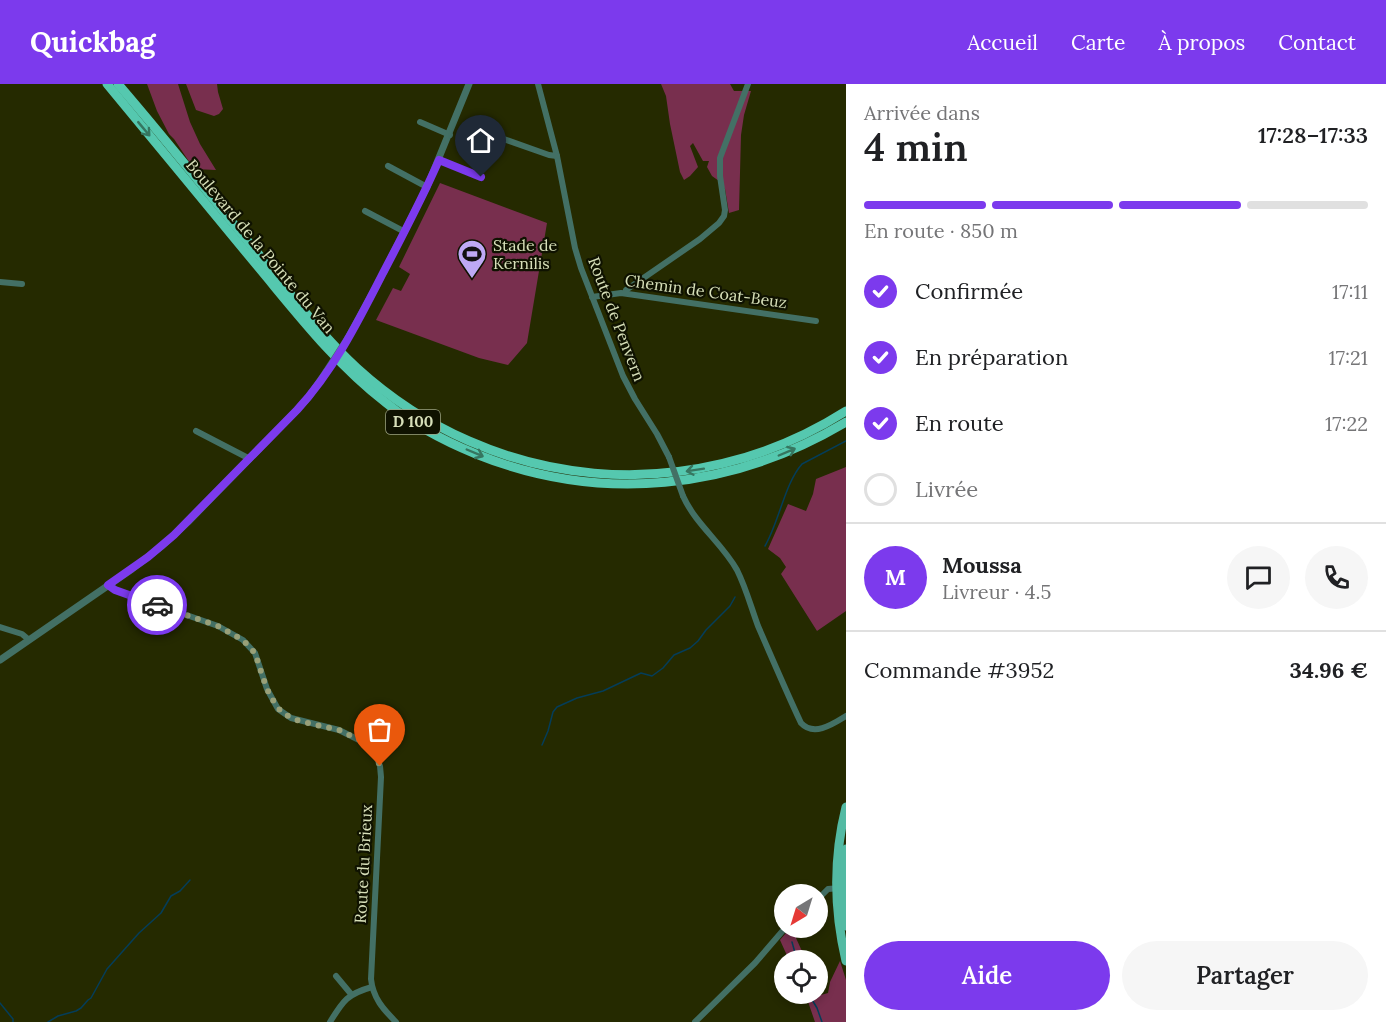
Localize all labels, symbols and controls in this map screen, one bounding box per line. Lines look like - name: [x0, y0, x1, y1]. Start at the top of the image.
- text: Quickbag: [30, 24, 155, 60]
- text: Accueil: [967, 29, 1038, 56]
- text: Carte: [1071, 29, 1125, 56]
- text: À propos: [1158, 29, 1245, 56]
- text: Contact: [1278, 29, 1356, 56]
- text: Arrivée dans: [864, 100, 980, 125]
- pin: [455, 115, 506, 177]
- one-way arrow: [138, 121, 151, 137]
- text: 17:28–17:33: [1258, 121, 1368, 149]
- text: 4 min: [864, 122, 968, 172]
- icon: home: [464, 124, 497, 157]
- street label: Boulevard de la Pointe du Van: [182, 155, 340, 337]
- text: En route · 850 m: [864, 218, 1018, 243]
- place label: Stade de Kernilis: [493, 235, 557, 273]
- sports icon: Stade de Kernilis: [456, 238, 488, 280]
- street label: Route de Penvern: [584, 254, 650, 384]
- street label: Chemin de Coat-Beuz: [624, 270, 788, 312]
- icon: check: [864, 275, 897, 308]
- text: Confirmée: [915, 277, 1023, 305]
- text: 17:11: [1332, 279, 1368, 304]
- icon: check: [864, 341, 897, 374]
- text: En préparation: [915, 343, 1068, 371]
- text: 17:21: [1328, 345, 1368, 370]
- icon: check: [864, 407, 897, 440]
- text: En route: [915, 409, 1004, 437]
- road number: D 100: [386, 410, 440, 434]
- text: 17:22: [1325, 411, 1368, 436]
- one-way arrow: [777, 446, 796, 457]
- one-way arrow: [465, 448, 483, 459]
- one-way arrow: [685, 464, 705, 475]
- text: Livrée: [915, 475, 978, 503]
- button: chat: [1227, 546, 1290, 609]
- button: phone: [1305, 546, 1368, 609]
- text: Moussa: [942, 551, 1022, 579]
- text: M: [885, 563, 906, 591]
- courier: [127, 575, 187, 635]
- text: Livreur · 4.5: [942, 579, 1051, 604]
- icon: car: [141, 589, 174, 622]
- text: Commande #3952: [864, 656, 1054, 684]
- text: 34.96 €: [1290, 656, 1368, 684]
- pin: [354, 704, 405, 766]
- icon: bag: [363, 713, 396, 746]
- street label: Route du Brieux: [350, 803, 376, 924]
- north arrow: [774, 884, 828, 938]
- map controls: [774, 884, 828, 1004]
- button: Aide: [864, 941, 1110, 1010]
- button: Partager: [1122, 941, 1368, 1010]
- button: locate: [774, 950, 828, 1004]

